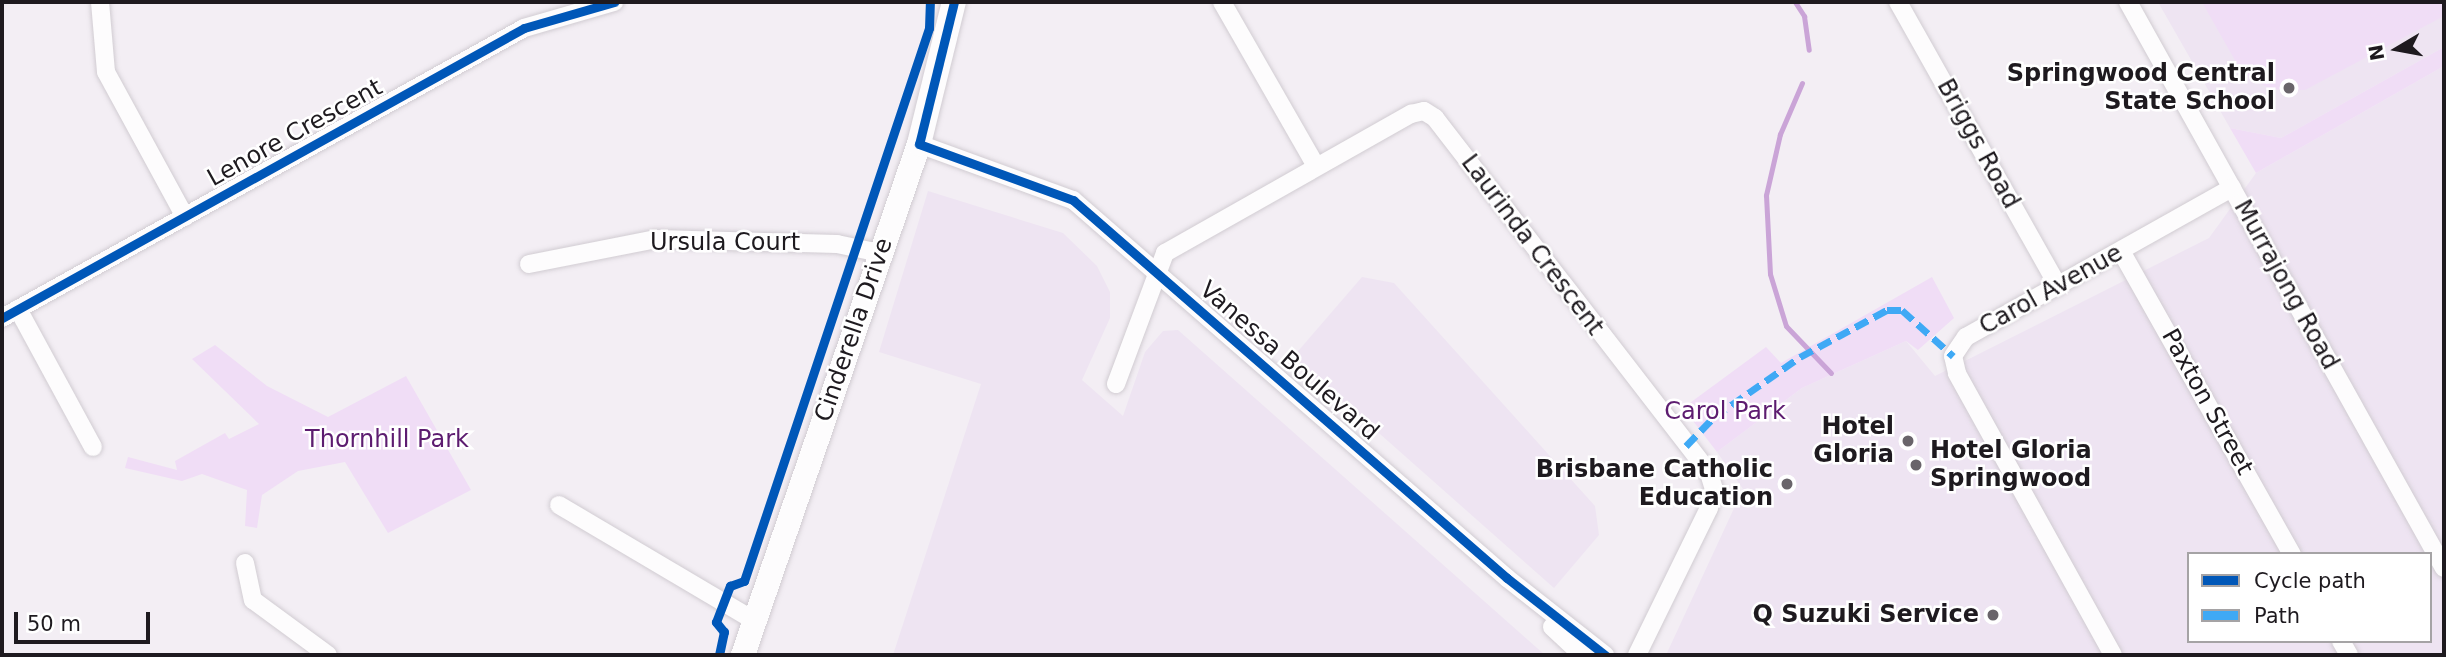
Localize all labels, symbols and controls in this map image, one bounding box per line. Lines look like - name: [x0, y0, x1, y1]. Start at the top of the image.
- north arrow: [2362, 14, 2432, 84]
- text: N: [2364, 43, 2389, 62]
- place label: Springwood Central State School: [2007, 60, 2275, 116]
- street label: Lenore Crescent: [203, 73, 387, 193]
- street label: Briggs Road: [1931, 74, 2025, 214]
- marker: Springwood Central State School: [2281, 80, 2297, 96]
- street label: Laurinda Crescent: [1455, 149, 1609, 341]
- street label: Murrajong Road: [2227, 195, 2345, 375]
- street label: Ursula Court: [650, 229, 800, 257]
- street label: Cinderella Drive: [809, 234, 899, 426]
- street label: Carol Avenue: [1975, 239, 2127, 341]
- street label: Vanessa Boulevard: [1194, 275, 1384, 447]
- street label: Paxton Street: [2155, 324, 2259, 480]
- park label: Carol Park: [1664, 398, 1786, 426]
- place label: Hotel Gloria: [1813, 413, 1894, 469]
- park label: Thornhill Park: [305, 426, 469, 454]
- marker: Hotel Gloria: [1900, 433, 1916, 449]
- place label: Hotel Gloria Springwood: [1930, 437, 2092, 493]
- place label: Brisbane Catholic Education: [1536, 456, 1773, 512]
- marker: Hotel Gloria Springwood: [1908, 457, 1924, 473]
- marker: Brisbane Catholic Education: [1779, 476, 1795, 492]
- legend: [2187, 552, 2432, 643]
- text: Cycle path: [2254, 569, 2366, 593]
- scale bar: [18, 598, 154, 642]
- place label: Q Suzuki Service: [1752, 601, 1979, 629]
- text: Path: [2254, 604, 2300, 628]
- marker: Q Suzuki Service: [1985, 607, 2001, 623]
- text: 50 m: [27, 612, 81, 636]

